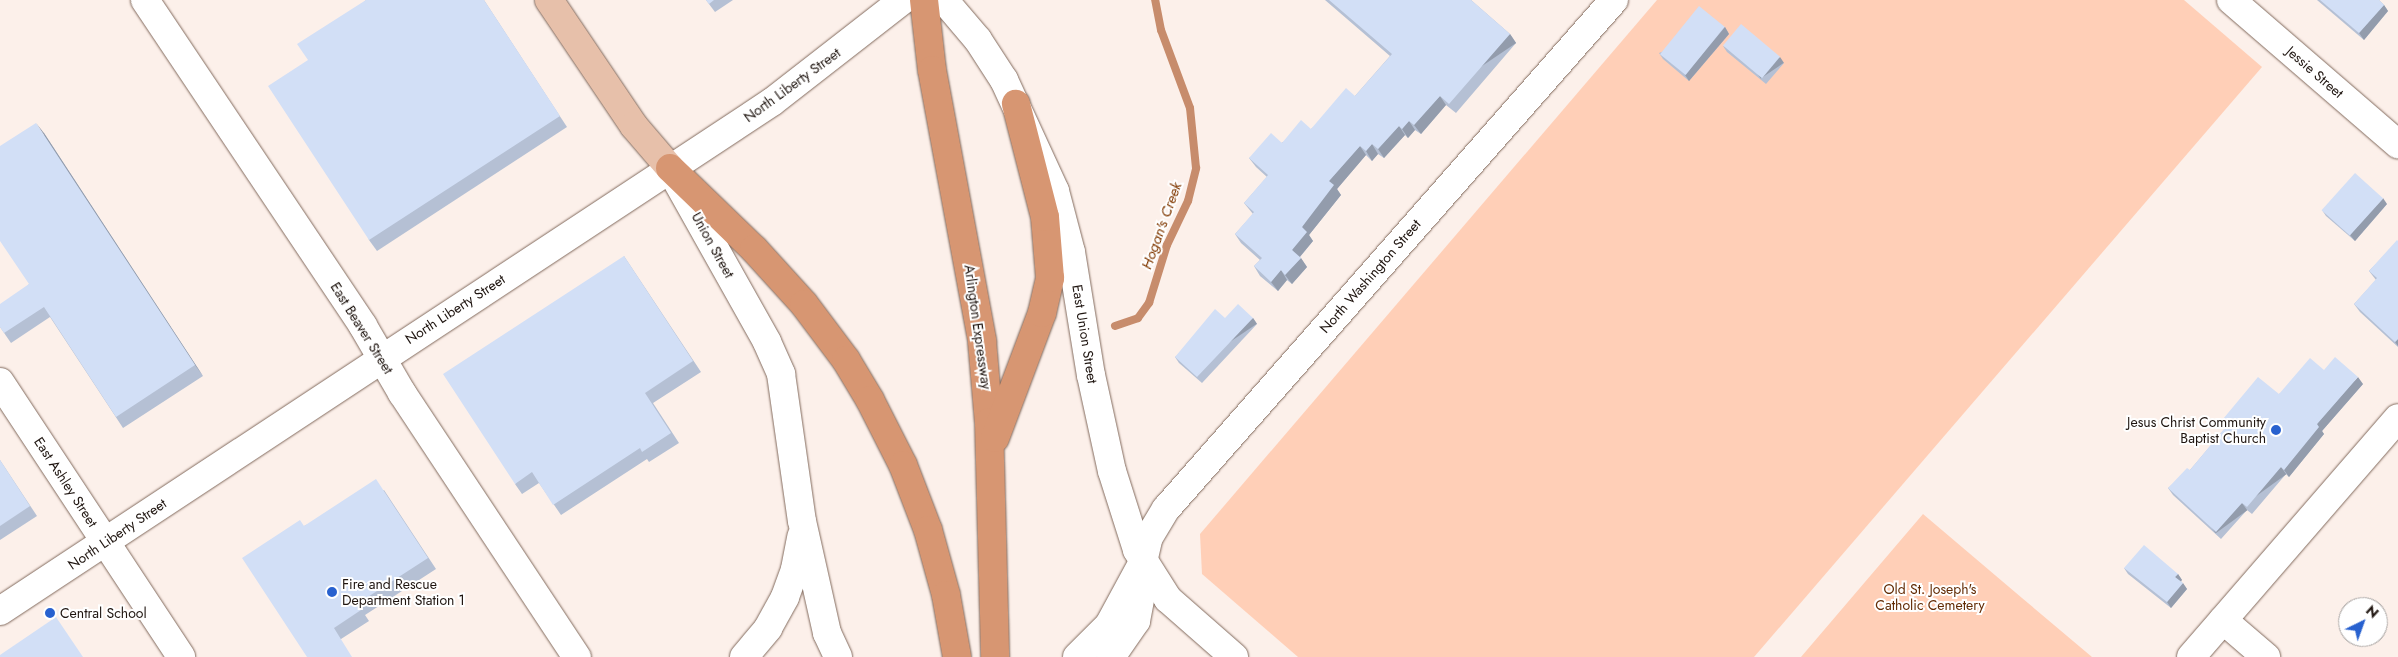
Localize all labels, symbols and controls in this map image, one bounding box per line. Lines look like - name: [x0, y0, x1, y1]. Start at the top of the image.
- street label: Jessie Street: [2283, 43, 2347, 101]
- street label: North Liberty Street: [740, 44, 844, 126]
- water label: Hogan's Creek: [1138, 180, 1186, 272]
- street label: Union Street: [688, 209, 738, 281]
- street label: North Washington Street: [1316, 216, 1424, 336]
- street label: Arlington Expressway: [961, 264, 995, 390]
- street label: North Liberty Street: [402, 271, 508, 347]
- street label: East Beaver Street: [327, 279, 397, 377]
- street label: East Union Street: [1069, 283, 1101, 385]
- place label: Jesus Christ Community Baptist Church: [2127, 414, 2266, 447]
- marker: Jesus Christ Community Baptist Church: [2270, 424, 2282, 436]
- street label: East Ashley Street: [31, 434, 101, 530]
- street label: North Liberty Street: [65, 495, 169, 573]
- place label: Fire and Rescue Department Station 1: [342, 576, 465, 608]
- park label: Old St. Joseph's Catholic Cemetery: [1875, 581, 1985, 614]
- marker: Fire and Rescue Department Station 1: [326, 586, 338, 598]
- north arrow: [2338, 597, 2388, 647]
- text: N: [2362, 600, 2383, 623]
- place label: Central School: [60, 605, 147, 621]
- marker: Central School: [44, 607, 56, 619]

